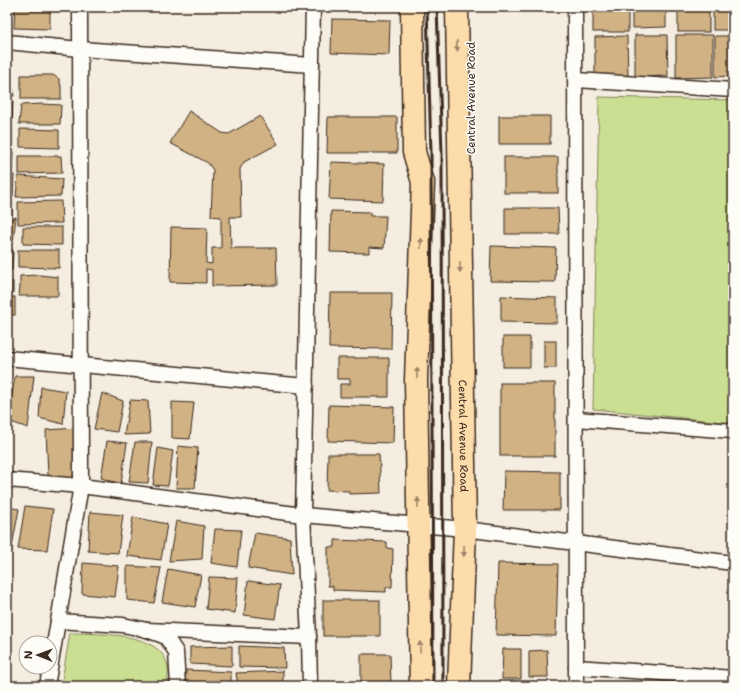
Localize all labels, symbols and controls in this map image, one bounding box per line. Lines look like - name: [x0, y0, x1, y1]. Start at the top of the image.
- one-way arrow: [454, 40, 460, 53]
- street label: Central Avenue Road: [464, 42, 479, 154]
- one-way arrow: [418, 236, 424, 249]
- one-way arrow: [457, 261, 464, 273]
- one-way arrow: [413, 367, 420, 379]
- street label: Central Avenue Road: [455, 380, 471, 492]
- one-way arrow: [415, 496, 421, 509]
- one-way arrow: [461, 545, 467, 558]
- north arrow: [18, 635, 58, 675]
- one-way arrow: [417, 640, 423, 653]
- text: N: [21, 650, 36, 659]

